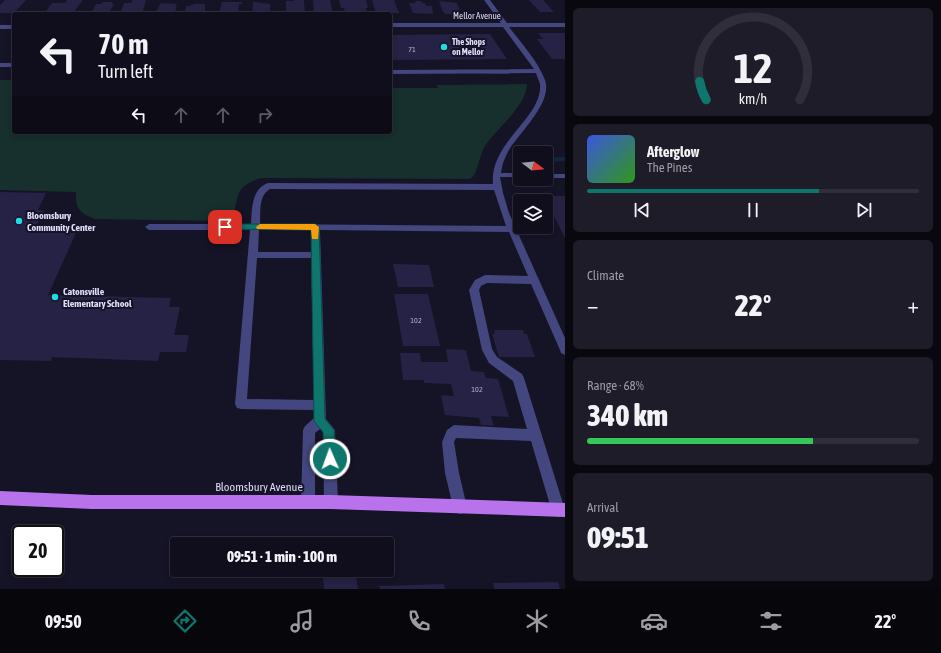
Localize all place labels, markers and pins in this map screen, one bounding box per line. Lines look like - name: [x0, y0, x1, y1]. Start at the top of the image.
- place label: The Shops on Mellor: [452, 37, 486, 57]
- marker: The Shops on Mellor: [439, 42, 449, 52]
- place label: Bloomsbury Community Center: [27, 210, 96, 233]
- pin: [208, 210, 242, 244]
- marker: Bloomsbury Community Center: [14, 216, 24, 226]
- place label: Catonsville Elementary School: [63, 286, 132, 309]
- marker: Catonsville Elementary School: [50, 292, 60, 302]

